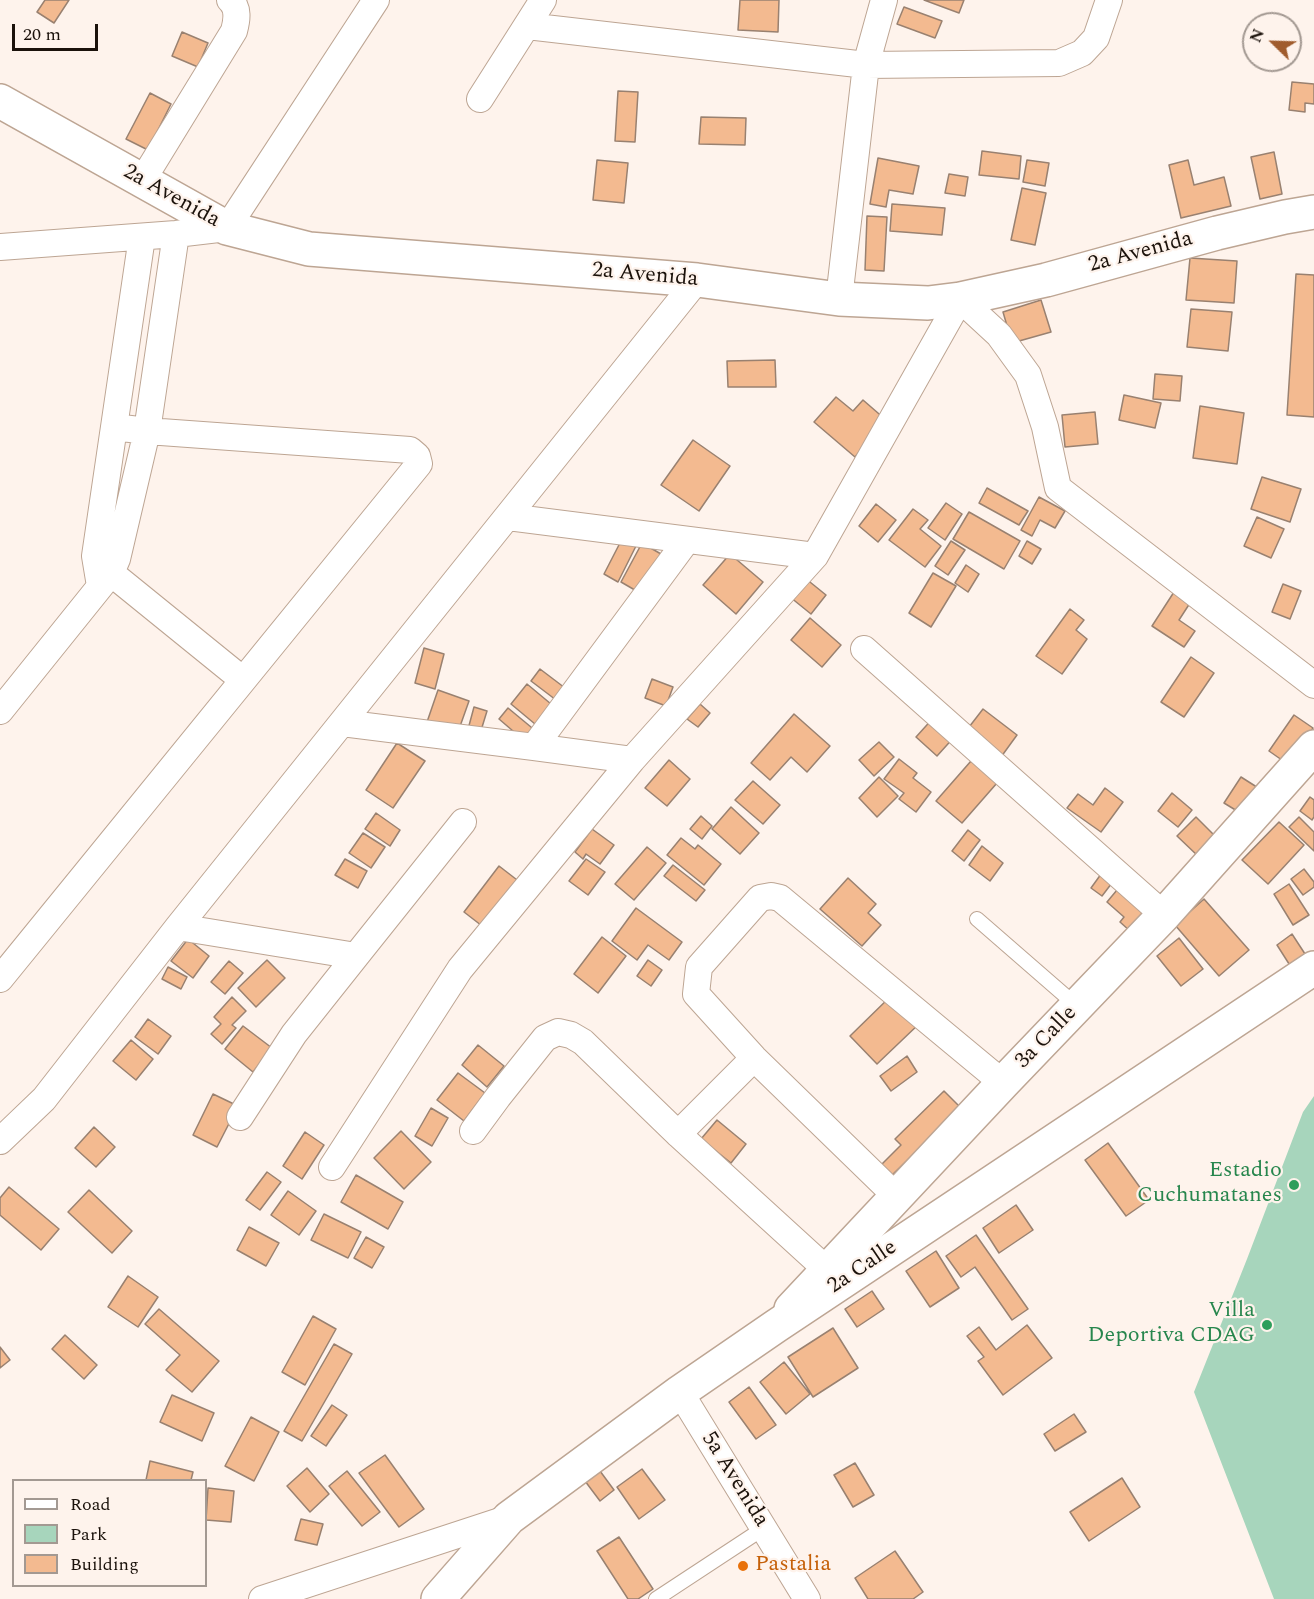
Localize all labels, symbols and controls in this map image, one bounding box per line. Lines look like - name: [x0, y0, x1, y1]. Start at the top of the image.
- scale bar: [15, 12, 100, 50]
- north arrow: [1242, 12, 1302, 72]
- text: 20 m: [23, 21, 61, 48]
- text: N: [1244, 25, 1271, 46]
- street label: 2a Avenida: [118, 160, 224, 234]
- street label: 2a Avenida: [1086, 226, 1196, 280]
- street label: 2a Avenida: [591, 258, 699, 294]
- street label: 3a Calle: [1011, 1001, 1083, 1075]
- place label: Estadio Cuchumatanes: [1137, 1159, 1282, 1210]
- marker: Estadio Cuchumatanes: [1287, 1178, 1301, 1192]
- street label: 2a Calle: [824, 1235, 902, 1301]
- place label: Villa Deportiva CDAG: [1088, 1299, 1255, 1350]
- marker: Villa Deportiva CDAG: [1260, 1318, 1274, 1332]
- street label: 5a Avenida: [695, 1428, 773, 1532]
- legend: [12, 1479, 207, 1587]
- text: Road: [70, 1491, 111, 1518]
- text: Park: [70, 1521, 107, 1548]
- text: Building: [70, 1551, 139, 1578]
- place label: Pastalia: [755, 1553, 831, 1579]
- marker: Pastalia: [736, 1559, 750, 1573]

